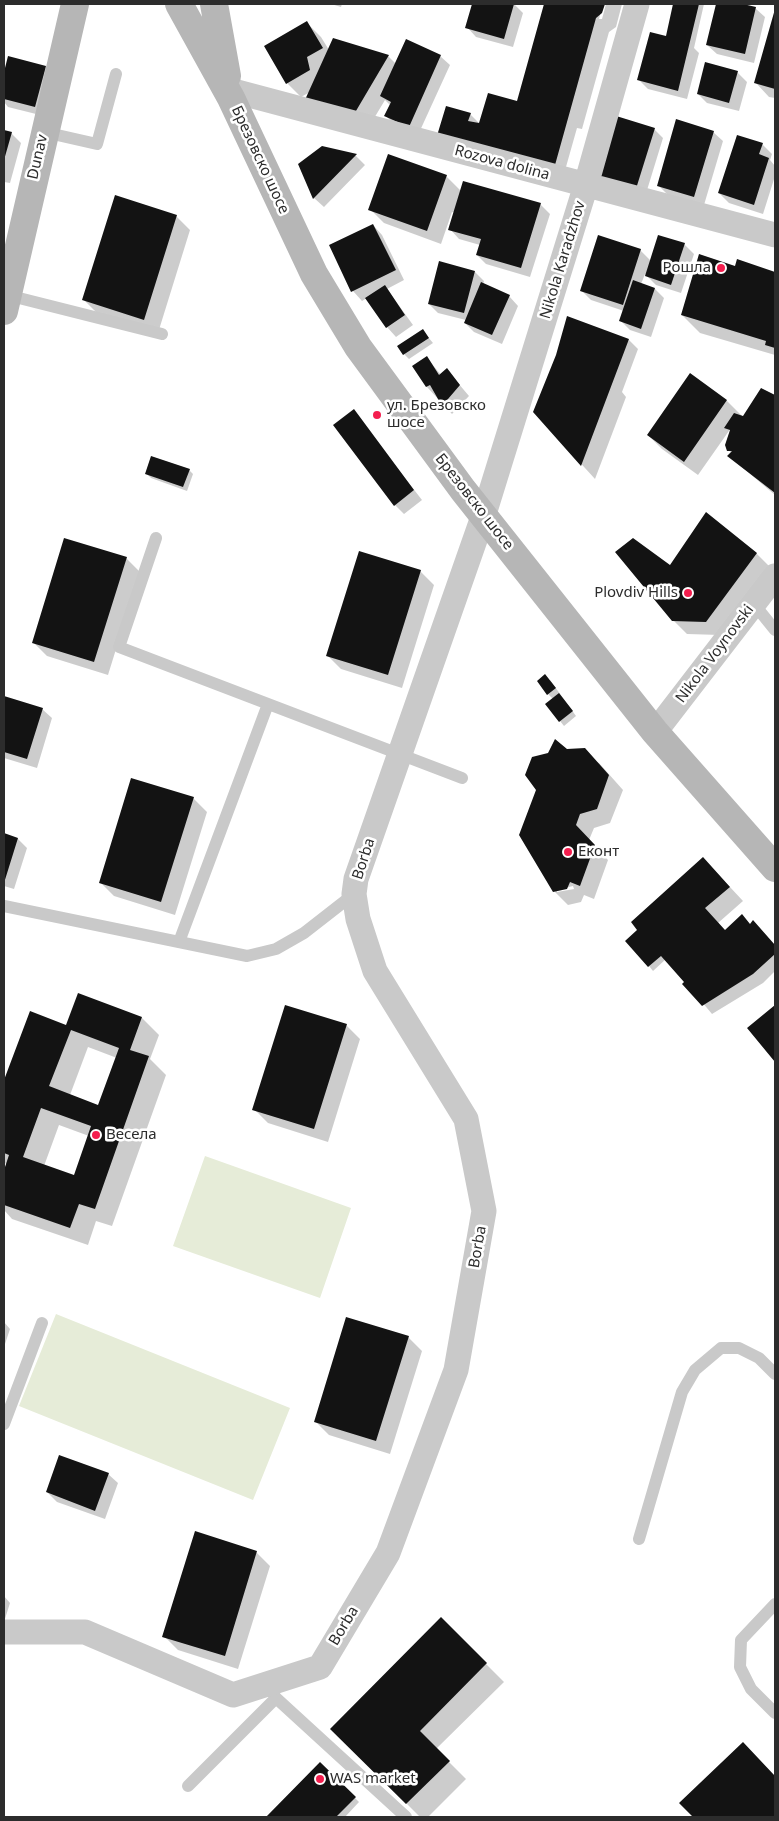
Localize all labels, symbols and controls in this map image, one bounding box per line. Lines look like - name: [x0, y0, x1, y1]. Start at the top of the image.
- street label: Брезовско шосе: [227, 103, 293, 217]
- street label: Dunav: [24, 133, 52, 181]
- street label: Rozova dolina: [452, 142, 552, 184]
- street label: Nikola Karadzhov: [536, 199, 590, 321]
- place label: Рошла: [663, 259, 711, 277]
- marker: Рошла: [715, 262, 727, 274]
- place label: ул. Брезовско шосе: [387, 397, 486, 432]
- marker: ул. Брезовско шосе: [371, 409, 383, 421]
- street label: Брезовско шосе: [431, 450, 517, 554]
- place label: Plovdiv Hills: [594, 584, 678, 602]
- marker: Plovdiv Hills: [682, 587, 694, 599]
- street label: Nikola Voynovski: [672, 601, 758, 707]
- street label: Borba: [349, 836, 379, 882]
- place label: Еконт: [578, 843, 619, 861]
- marker: Еконт: [562, 846, 574, 858]
- place label: Весела: [106, 1126, 157, 1144]
- marker: Весела: [90, 1129, 102, 1141]
- street label: Borba: [465, 1224, 491, 1270]
- street label: Borba: [325, 1603, 363, 1649]
- place label: WAS market: [330, 1770, 416, 1788]
- marker: WAS market: [314, 1773, 326, 1785]

